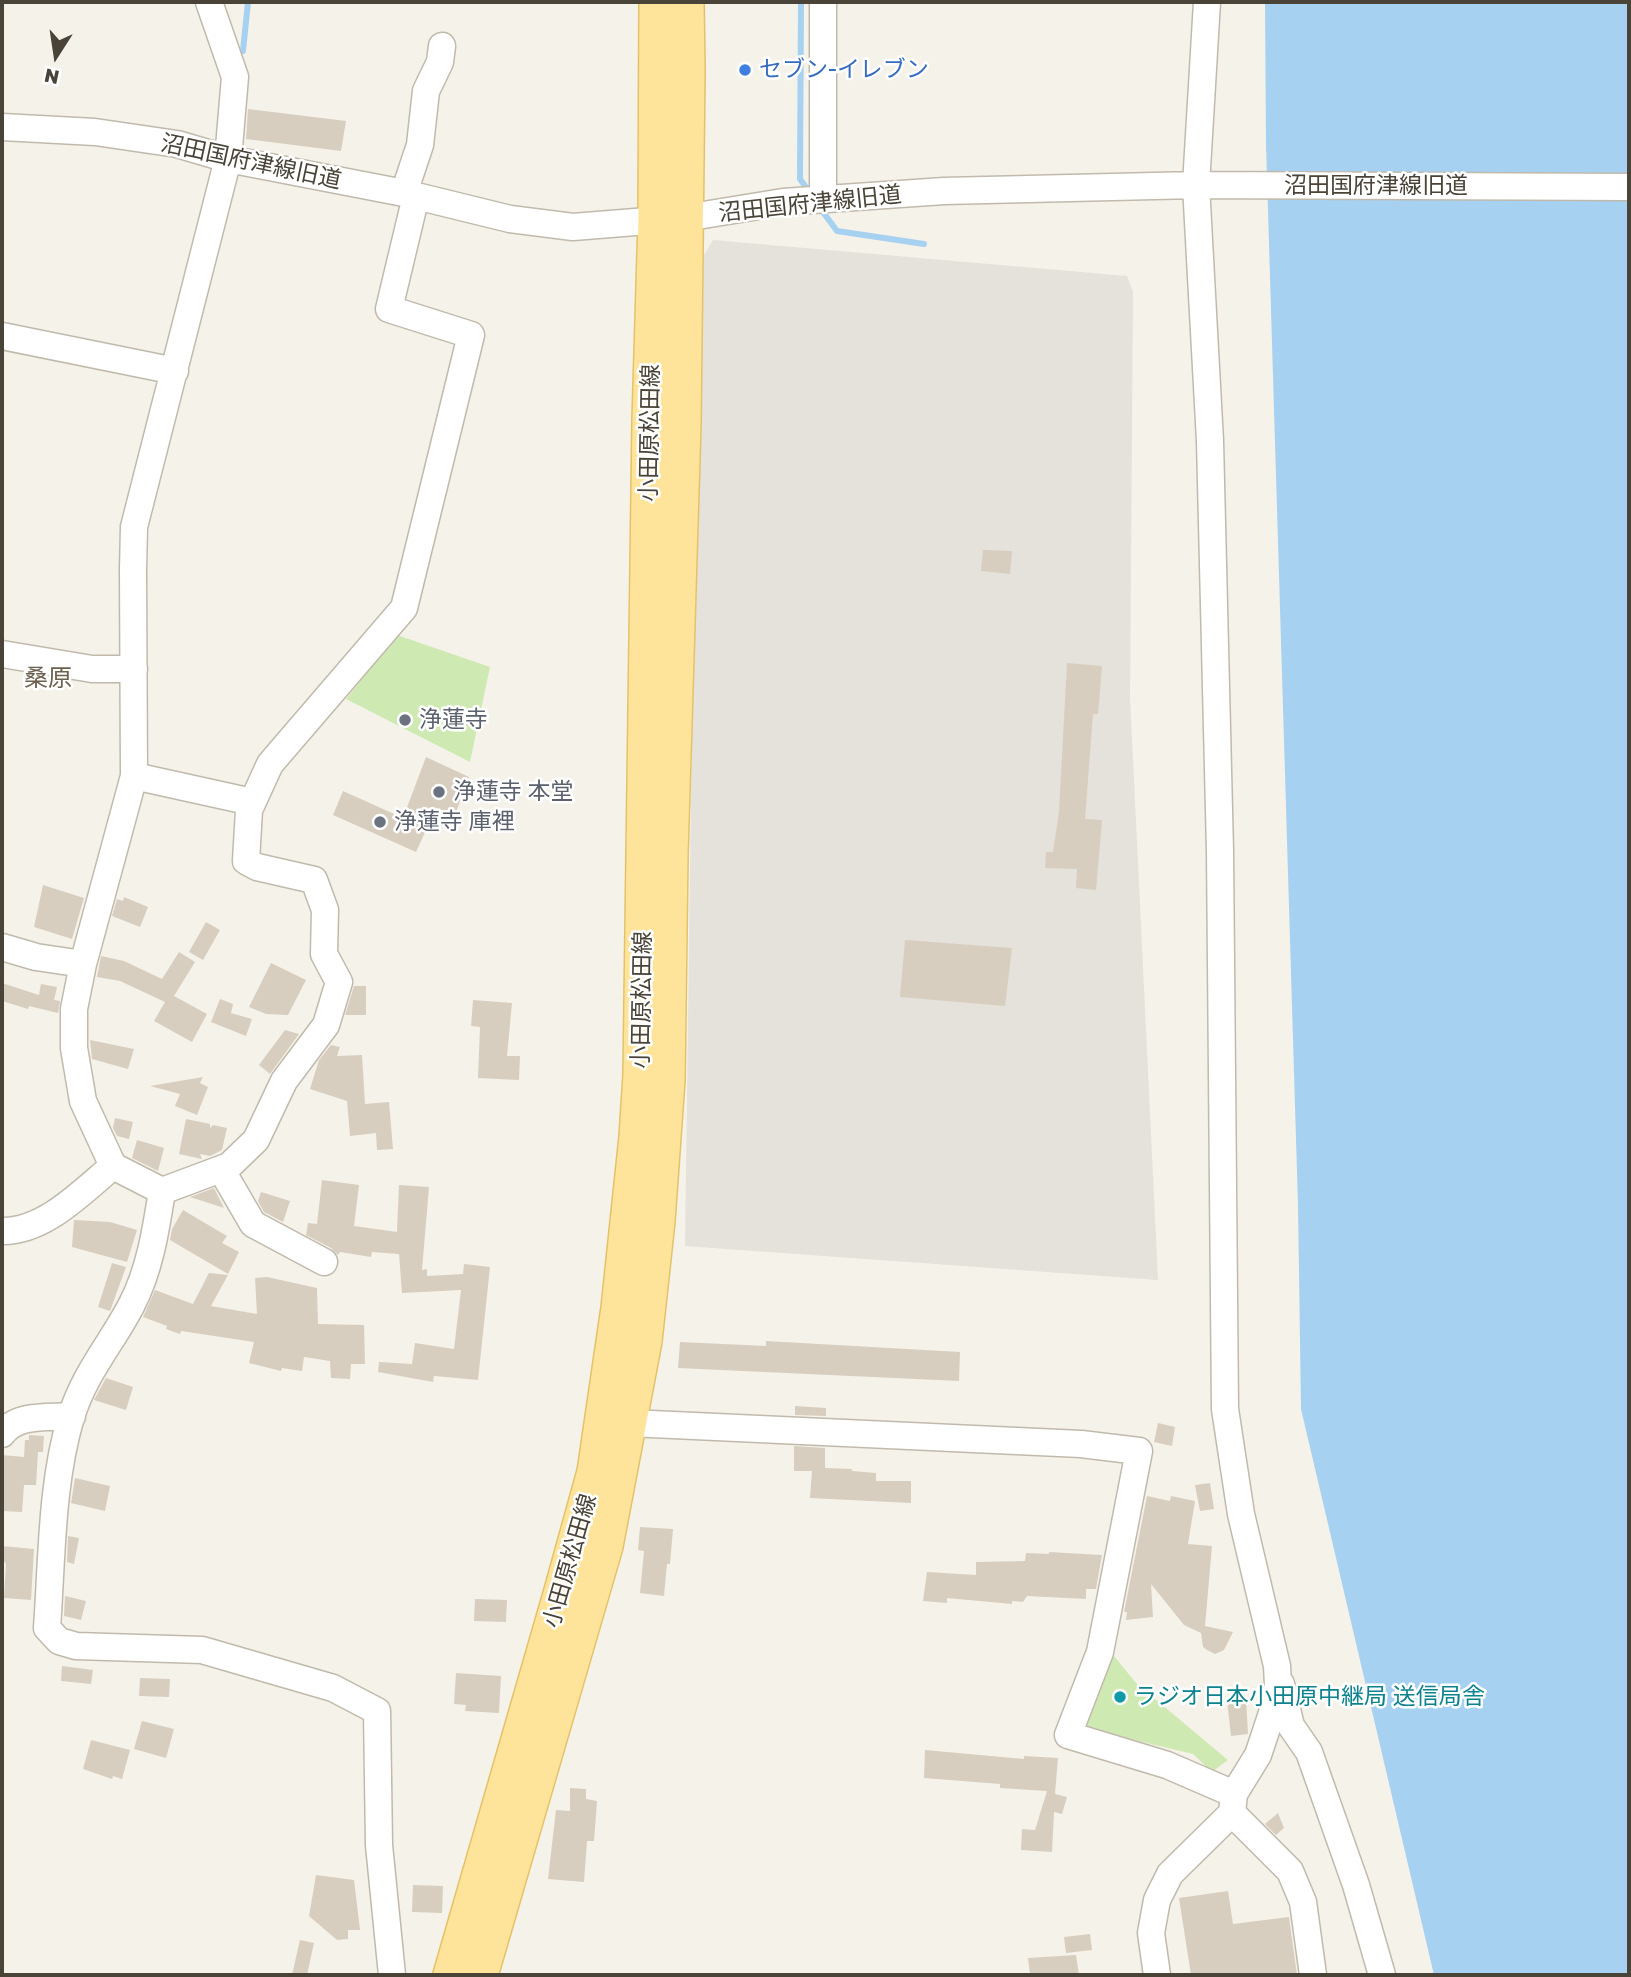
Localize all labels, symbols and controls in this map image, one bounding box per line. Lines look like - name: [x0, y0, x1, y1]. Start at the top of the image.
- north arrow: [21, 21, 91, 91]
- place label: セブン-イレブン: [759, 56, 929, 84]
- marker: セブン-イレブン: [737, 62, 753, 78]
- text: N: [42, 64, 61, 90]
- street label: 沼田国府津線旧道: [158, 129, 344, 195]
- street label: 沼田国府津線旧道: [1284, 172, 1468, 200]
- street label: 沼田国府津線旧道: [717, 181, 903, 227]
- street label: 小田原松田線: [635, 364, 665, 502]
- district label: 桑原: [24, 664, 72, 692]
- place label: 浄蓮寺: [419, 706, 488, 734]
- marker: 浄蓮寺: [397, 712, 413, 728]
- place label: 浄蓮寺 本堂: [453, 778, 574, 806]
- marker: 浄蓮寺 本堂: [431, 784, 447, 800]
- place label: 浄蓮寺 庫裡: [394, 808, 515, 836]
- marker: 浄蓮寺 庫裡: [372, 814, 388, 830]
- street label: 小田原松田線: [627, 931, 657, 1069]
- street label: 小田原松田線: [538, 1491, 602, 1631]
- place label: ラジオ日本小田原中継局 送信局舎: [1134, 1683, 1485, 1711]
- marker: ラジオ日本小田原中継局 送信局舎: [1112, 1689, 1128, 1705]

